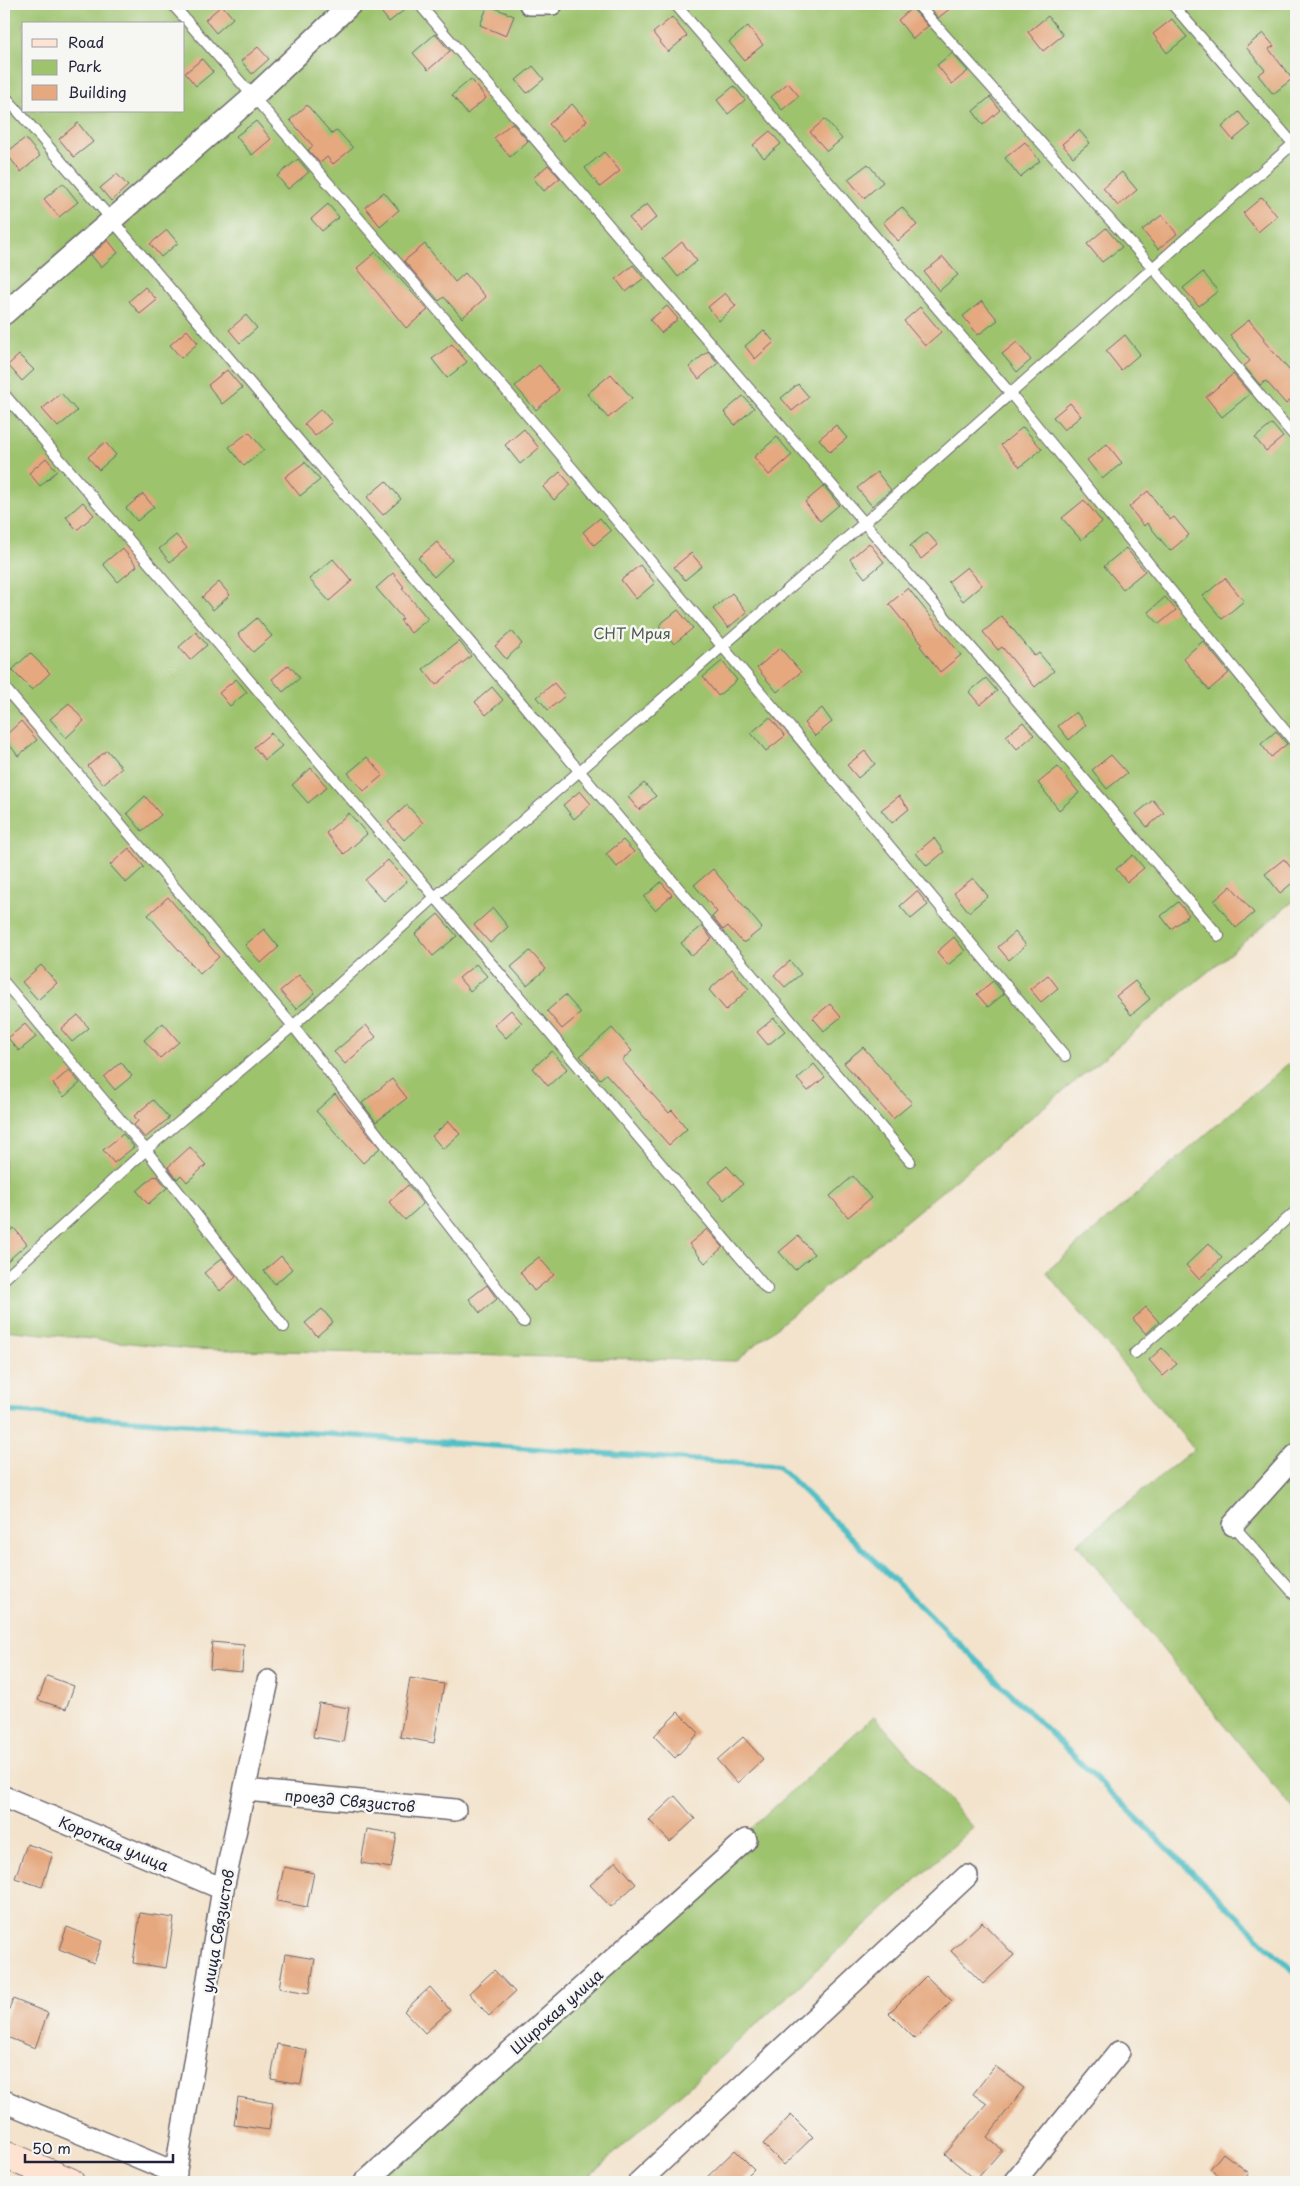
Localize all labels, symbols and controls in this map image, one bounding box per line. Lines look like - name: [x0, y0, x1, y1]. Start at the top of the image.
- legend: [22, 22, 185, 112]
- text: Road: [68, 30, 104, 53]
- text: Park: [68, 54, 102, 77]
- text: Building: [68, 80, 127, 103]
- park label: СНТ Мрия: [593, 621, 671, 644]
- street label: проезд Связистов: [284, 1783, 417, 1817]
- street label: Короткая улица: [55, 1809, 173, 1877]
- street label: улица Связистов: [195, 1867, 239, 1995]
- street label: Широкая улица: [504, 1963, 608, 2059]
- scale bar: [25, 2131, 172, 2163]
- text: 50 m: [32, 2136, 71, 2159]

